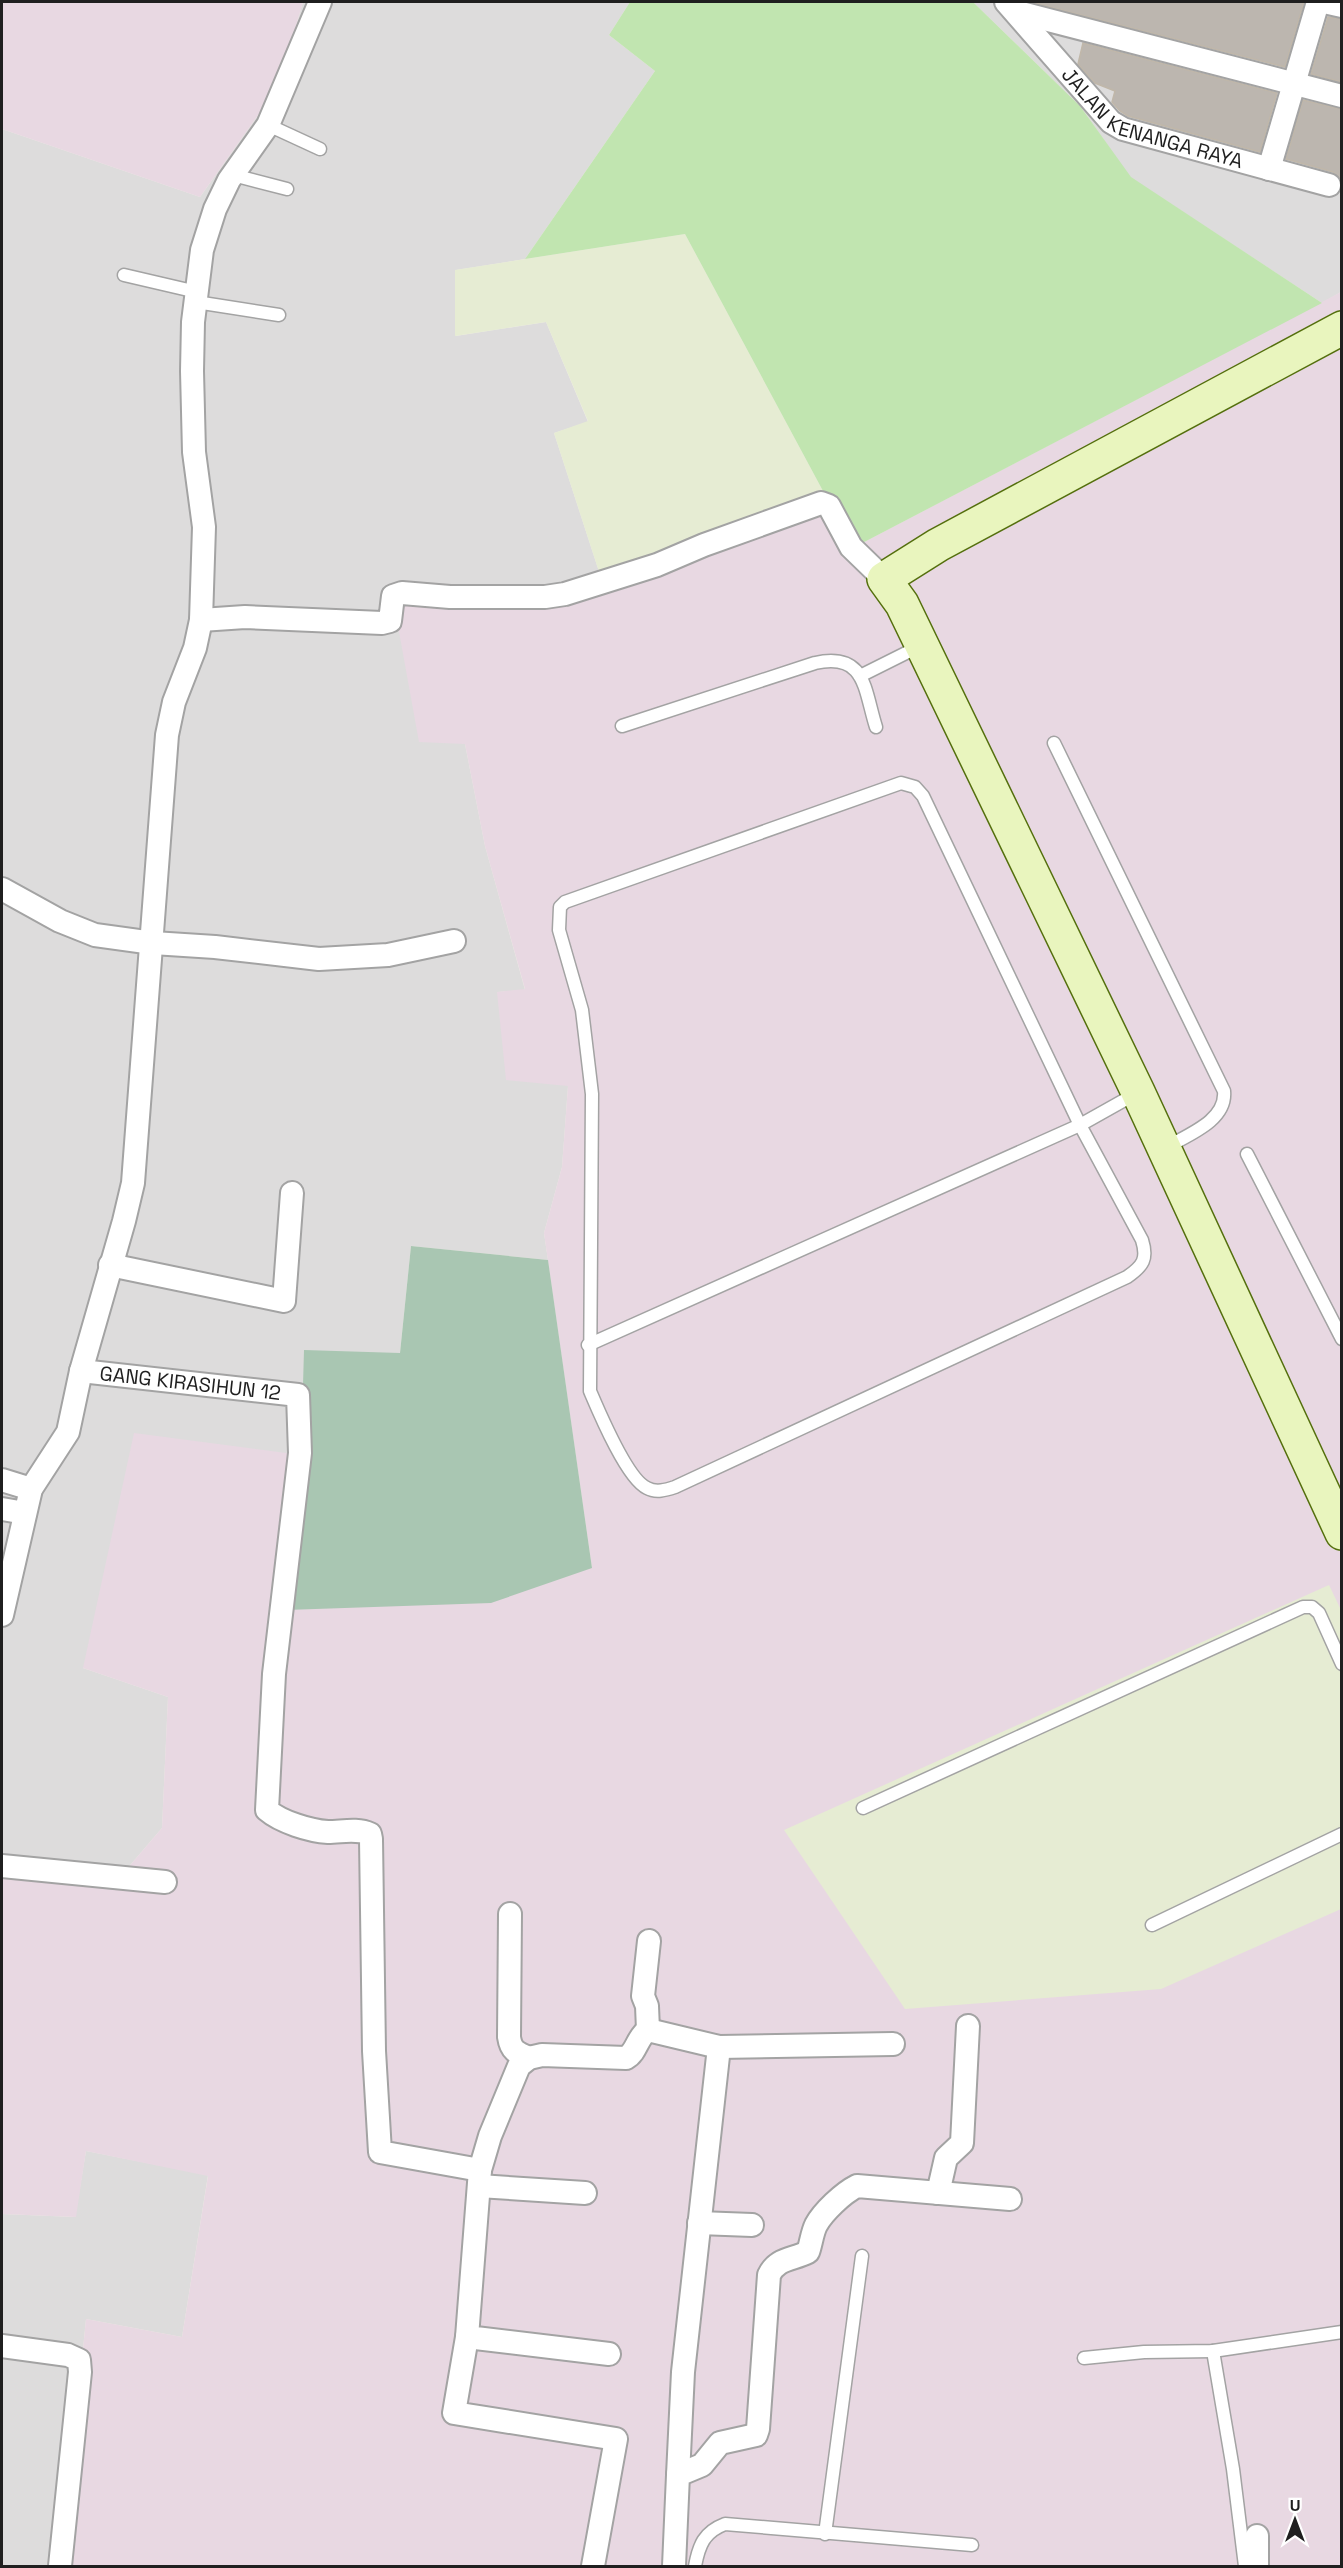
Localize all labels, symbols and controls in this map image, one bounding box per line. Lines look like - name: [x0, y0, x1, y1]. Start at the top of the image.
- street label: JALAN KENANGA RAYA: [1056, 62, 1246, 174]
- street label: GANG KIRASIHUN 12: [98, 1360, 282, 1406]
- north arrow: [1265, 2490, 1325, 2550]
- text: U: [1290, 2495, 1300, 2516]

